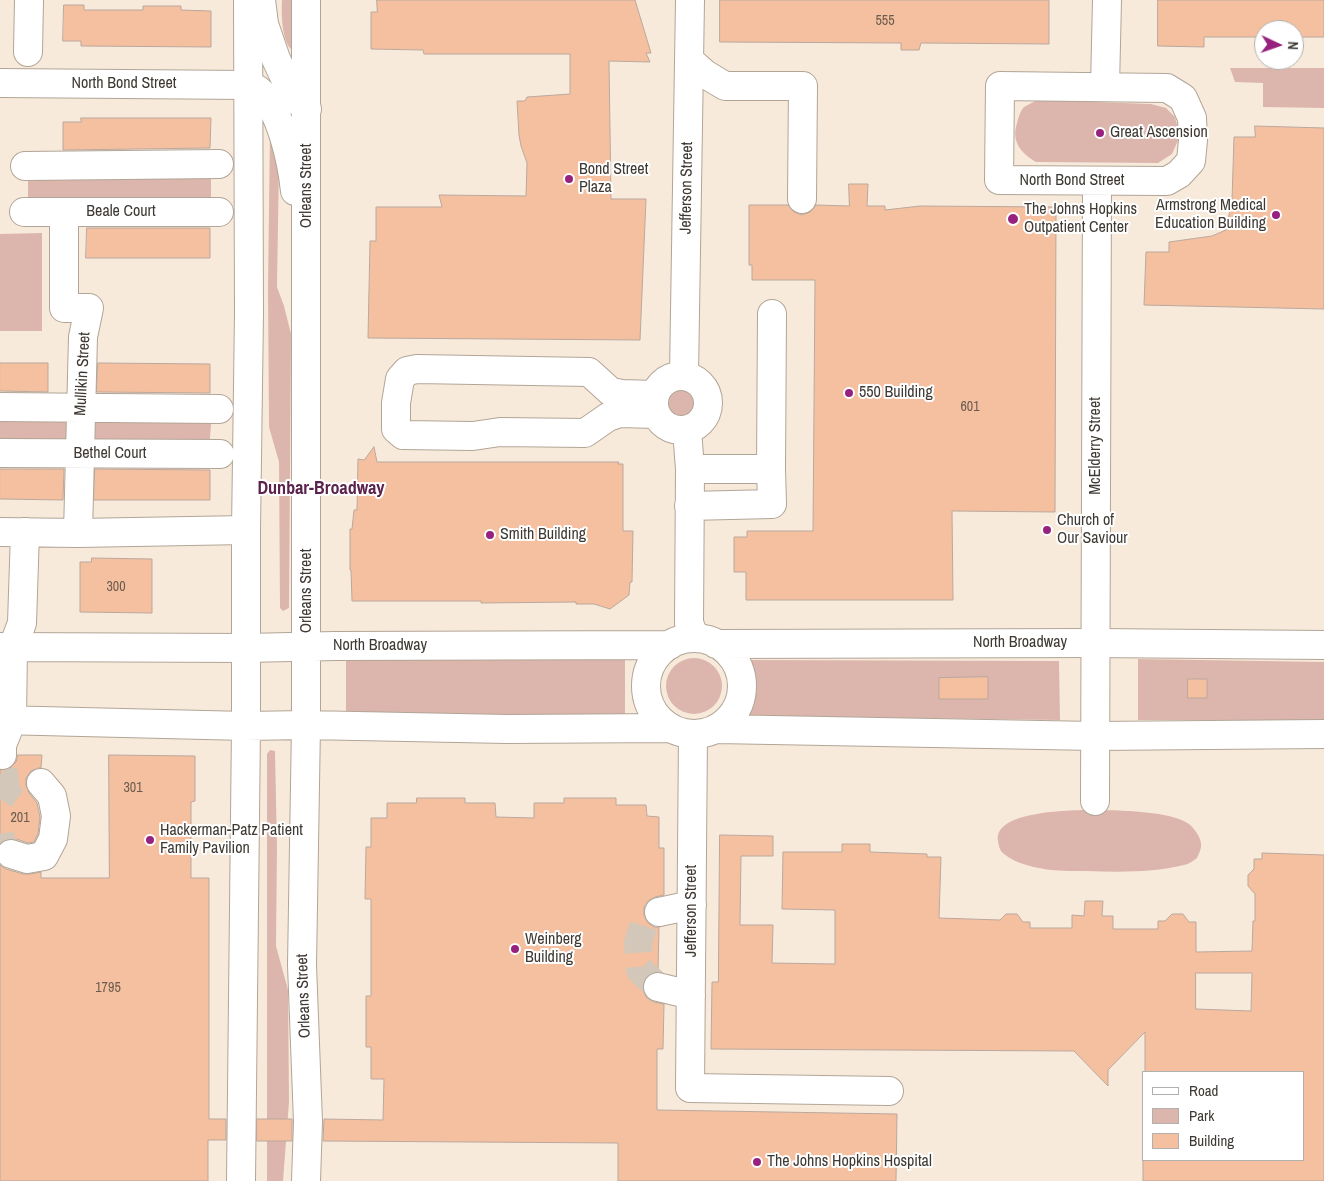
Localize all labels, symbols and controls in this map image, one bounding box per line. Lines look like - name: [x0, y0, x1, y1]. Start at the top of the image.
- house number: 555: [875, 13, 895, 29]
- north arrow: [1254, 20, 1304, 70]
- text: N: [1284, 41, 1302, 50]
- street label: North Bond Street: [71, 74, 177, 94]
- place label: Great Ascension: [1110, 123, 1208, 143]
- marker: Great Ascension: [1094, 127, 1106, 139]
- street label: Jefferson Street: [677, 142, 697, 234]
- street label: Orleans Street: [297, 144, 317, 228]
- place label: Bond Street Plaza: [579, 160, 648, 198]
- street label: North Bond Street: [1019, 171, 1125, 191]
- marker: Bond Street Plaza: [563, 173, 575, 185]
- place label: Armstrong Medical Education Building: [1155, 196, 1266, 234]
- place label: The Johns Hopkins Outpatient Center: [1024, 200, 1137, 238]
- street label: Beale Court: [86, 202, 156, 222]
- marker: Armstrong Medical Education Building: [1270, 209, 1282, 221]
- marker: The Johns Hopkins Outpatient Center: [1006, 212, 1020, 226]
- street label: Mullikin Street: [71, 332, 95, 416]
- place label: 550 Building: [859, 383, 933, 403]
- marker: 550 Building: [843, 387, 855, 399]
- street label: McElderry Street: [1086, 397, 1106, 495]
- house number: 601: [960, 399, 980, 415]
- street label: Bethel Court: [74, 444, 146, 464]
- district label: Dunbar-Broadway: [257, 478, 385, 500]
- place label: Church of Our Saviour: [1057, 511, 1128, 549]
- marker: Church of Our Saviour: [1041, 524, 1053, 536]
- place label: Smith Building: [500, 525, 586, 545]
- marker: Smith Building: [484, 529, 496, 541]
- street label: Orleans Street: [297, 549, 317, 633]
- house number: 300: [106, 579, 126, 595]
- street label: North Broadway: [973, 633, 1067, 653]
- street label: North Broadway: [333, 636, 427, 656]
- house number: 301: [123, 780, 143, 796]
- house number: 201: [10, 810, 30, 826]
- place label: Hackerman-Patz Patient Family Pavilion: [160, 821, 303, 859]
- marker: Hackerman-Patz Patient Family Pavilion: [144, 834, 156, 846]
- street label: Jefferson Street: [682, 865, 702, 957]
- place label: Weinberg Building: [525, 930, 582, 968]
- marker: Weinberg Building: [509, 943, 521, 955]
- street label: Orleans Street: [293, 953, 315, 1039]
- house number: 1795: [95, 980, 121, 996]
- legend: [1142, 1071, 1304, 1161]
- text: Road: [1189, 1080, 1218, 1101]
- text: Park: [1189, 1105, 1214, 1126]
- text: Building: [1189, 1130, 1234, 1151]
- place label: The Johns Hopkins Hospital: [767, 1152, 932, 1172]
- marker: The Johns Hopkins Hospital: [751, 1156, 763, 1168]

